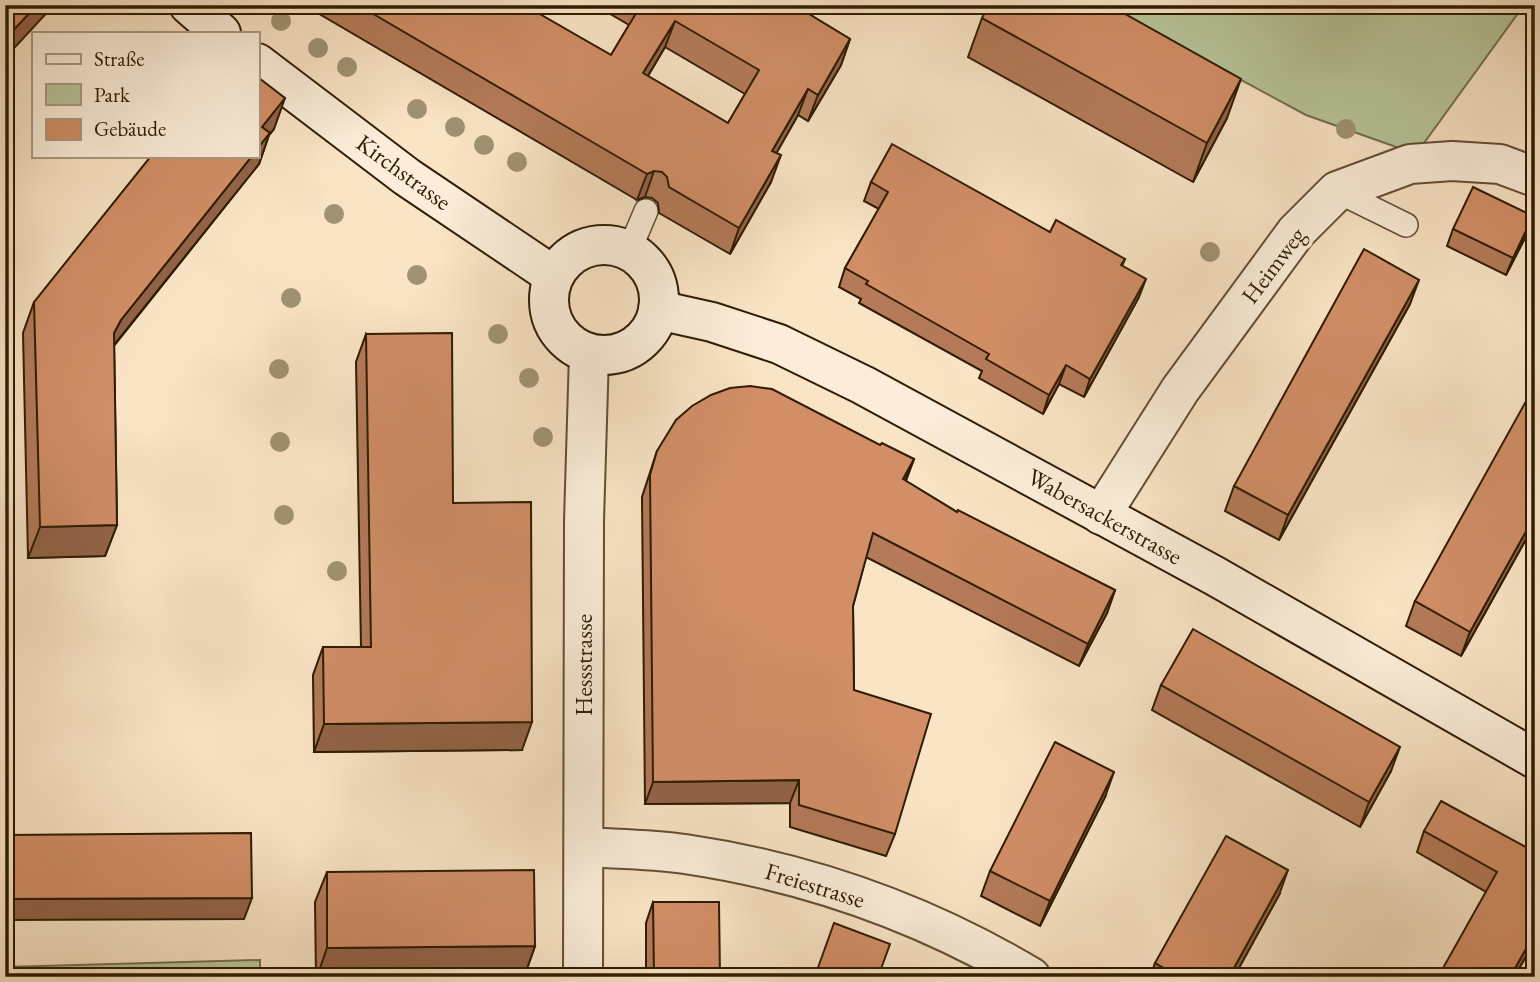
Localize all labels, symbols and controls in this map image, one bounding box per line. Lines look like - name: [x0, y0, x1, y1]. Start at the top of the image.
- legend: [32, 32, 259, 158]
- text: Straße: [94, 45, 145, 72]
- text: Park: [94, 81, 131, 108]
- text: Gebäude: [94, 115, 166, 142]
- street label: Kirchstrasse: [350, 127, 458, 217]
- street label: Heimweg: [1234, 220, 1312, 310]
- street label: Wabersackerstrasse: [1022, 461, 1188, 571]
- street label: Hessstrasse: [568, 614, 599, 716]
- street label: Freiestrasse: [761, 855, 869, 915]

